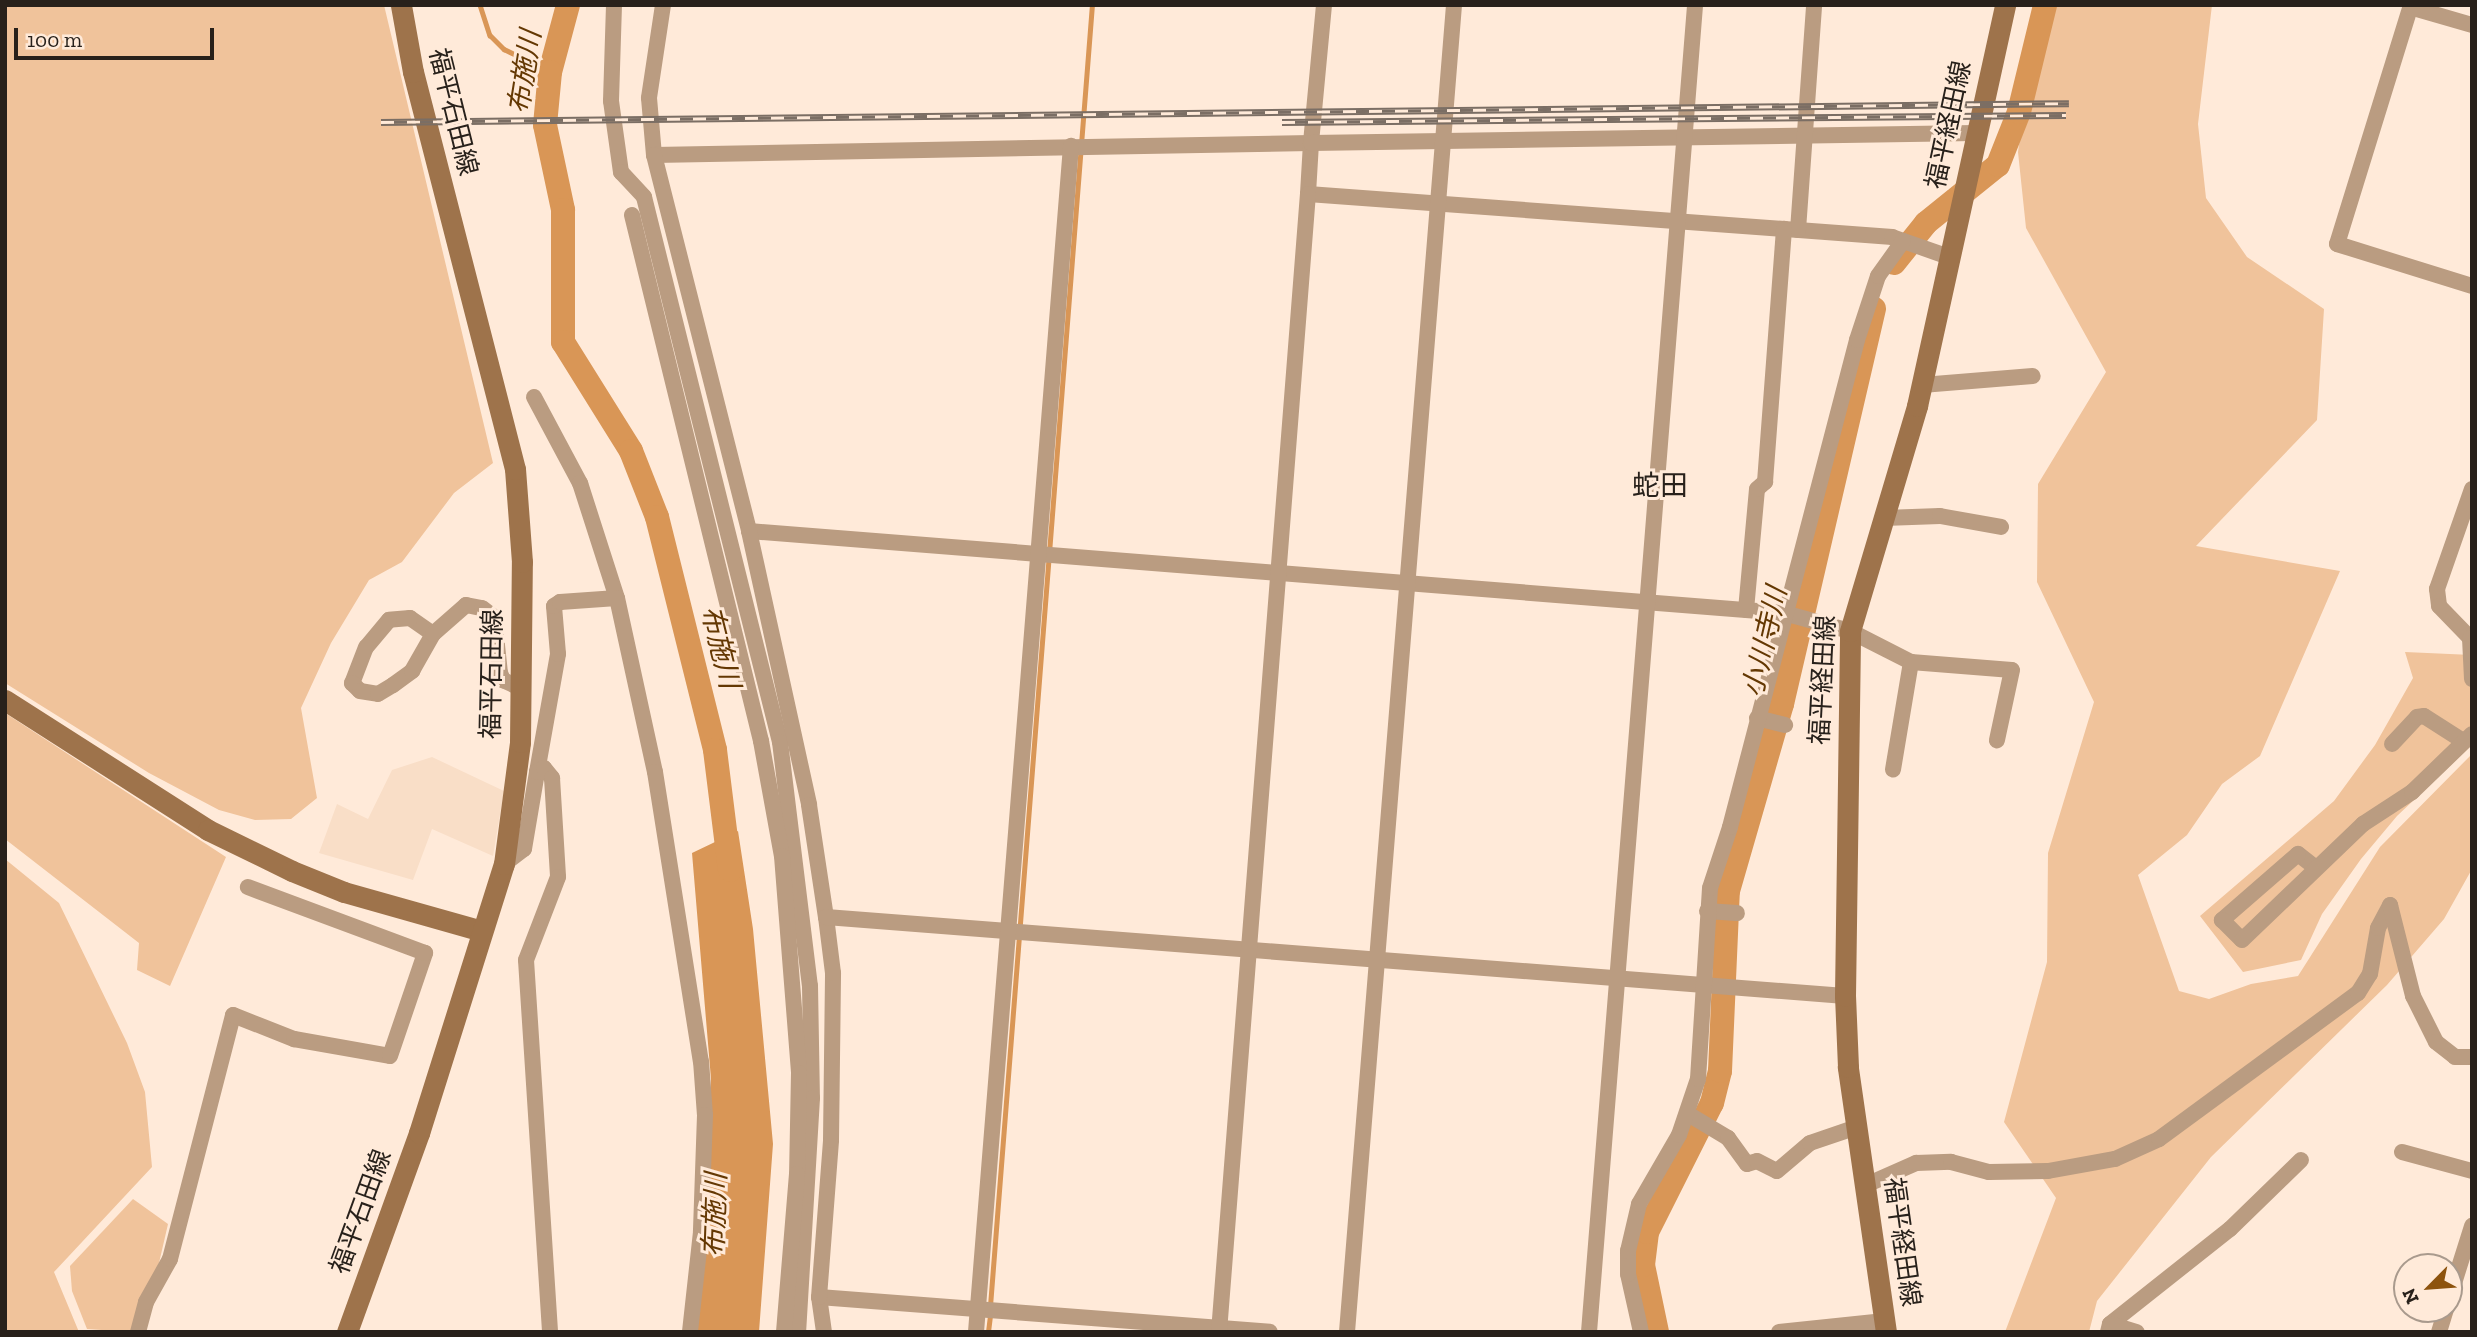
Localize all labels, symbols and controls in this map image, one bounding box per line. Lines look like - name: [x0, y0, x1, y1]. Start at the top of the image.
- scale bar: [18, 14, 217, 58]
- text: 100 m: [27, 27, 82, 52]
- water label: 布施川: [502, 28, 548, 116]
- street label: 福平石田線: [422, 45, 484, 179]
- street label: 福平経田線: [1920, 58, 1978, 192]
- district label: 蛇田: [1632, 469, 1688, 503]
- water label: 小川寺川: [1736, 584, 1794, 700]
- water label: 布施川: [694, 602, 746, 692]
- street label: 福平石田線: [475, 609, 509, 739]
- street label: 福平経田線: [1804, 614, 1842, 746]
- street label: 福平石田線: [324, 1146, 398, 1278]
- water label: 布施川: [697, 1172, 733, 1258]
- street label: 福平経田線: [1878, 1175, 1926, 1309]
- north arrow: [2393, 1253, 2463, 1323]
- text: N: [2397, 1285, 2424, 1308]

